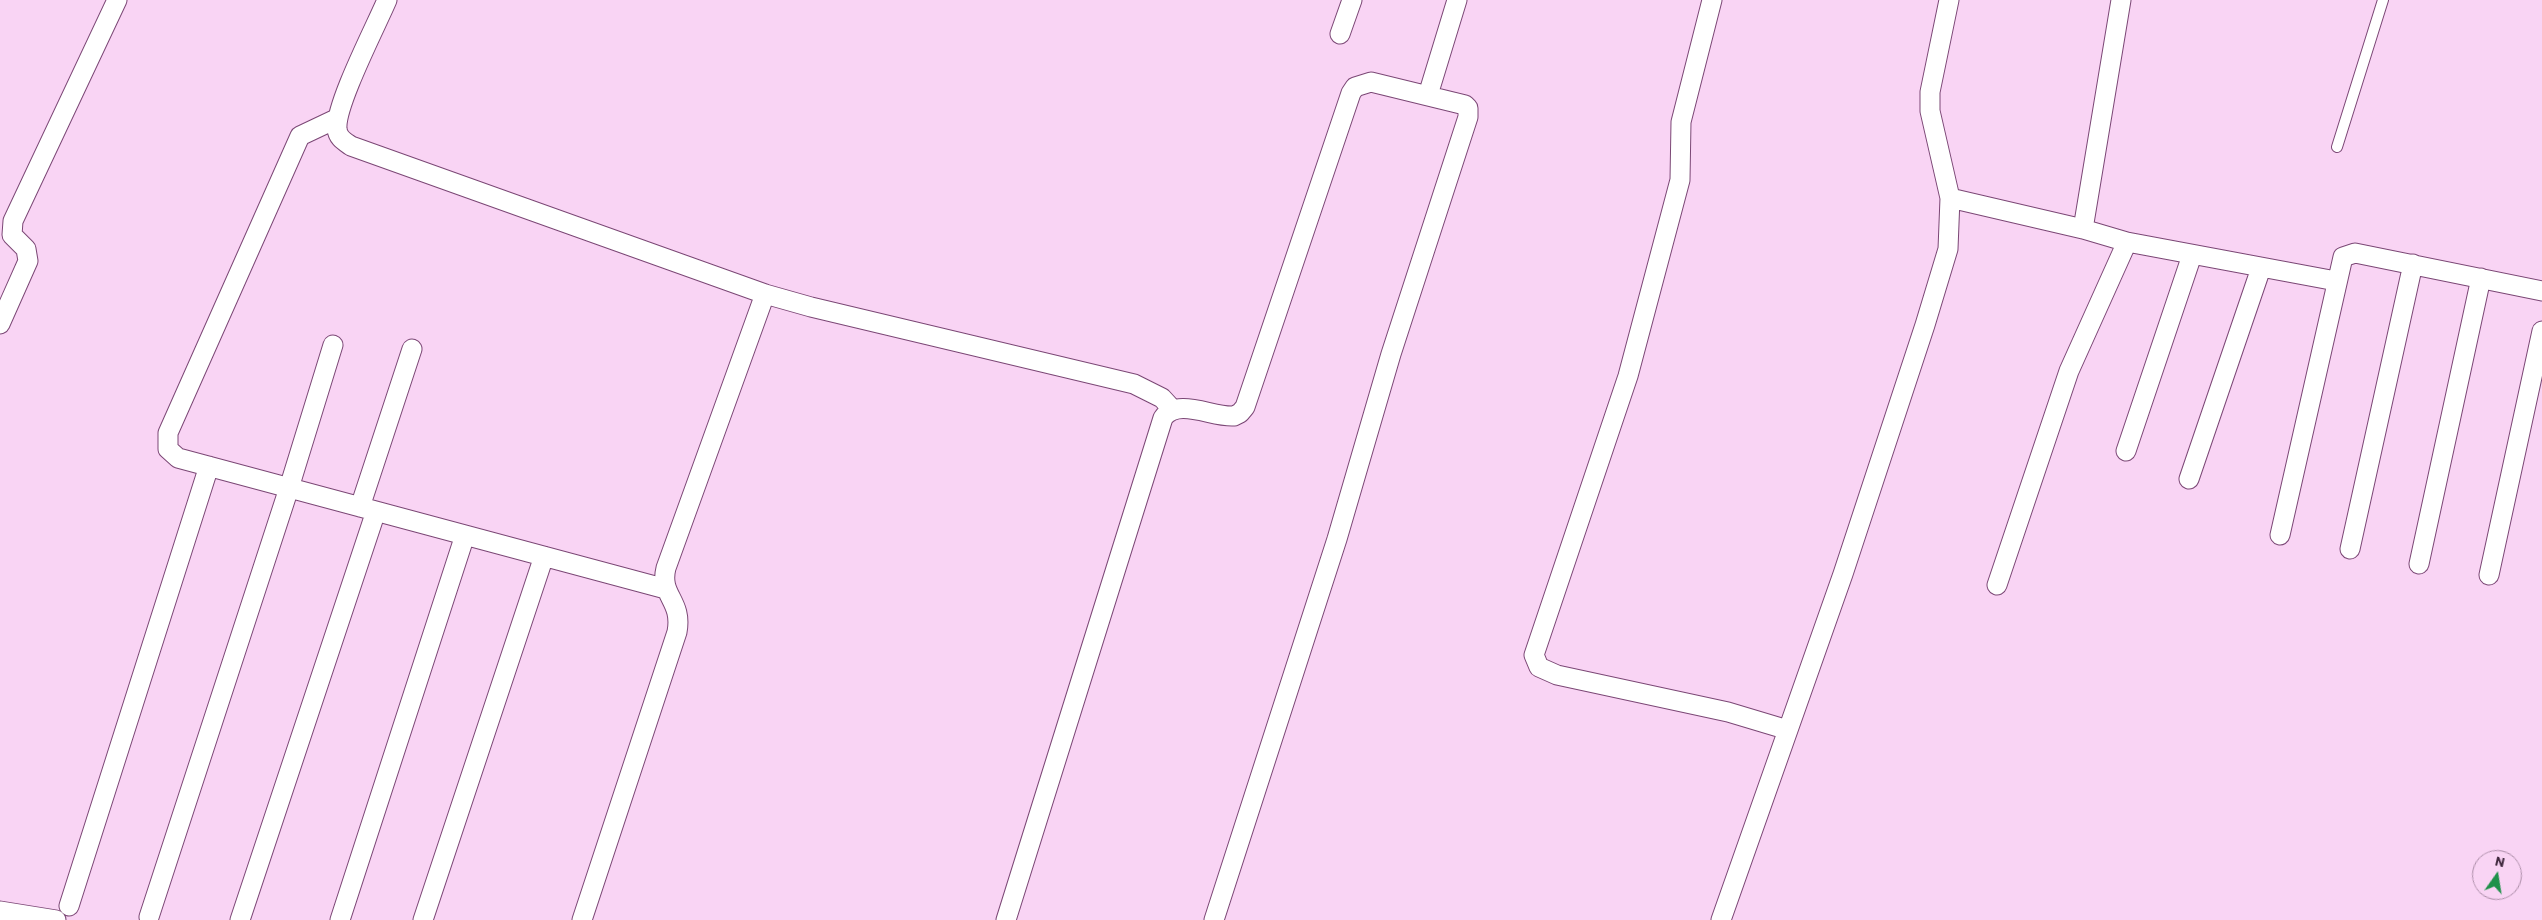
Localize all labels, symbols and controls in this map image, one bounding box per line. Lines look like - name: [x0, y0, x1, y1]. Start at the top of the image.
- north arrow: [2472, 850, 2522, 900]
- text: N: [2494, 852, 2507, 870]

